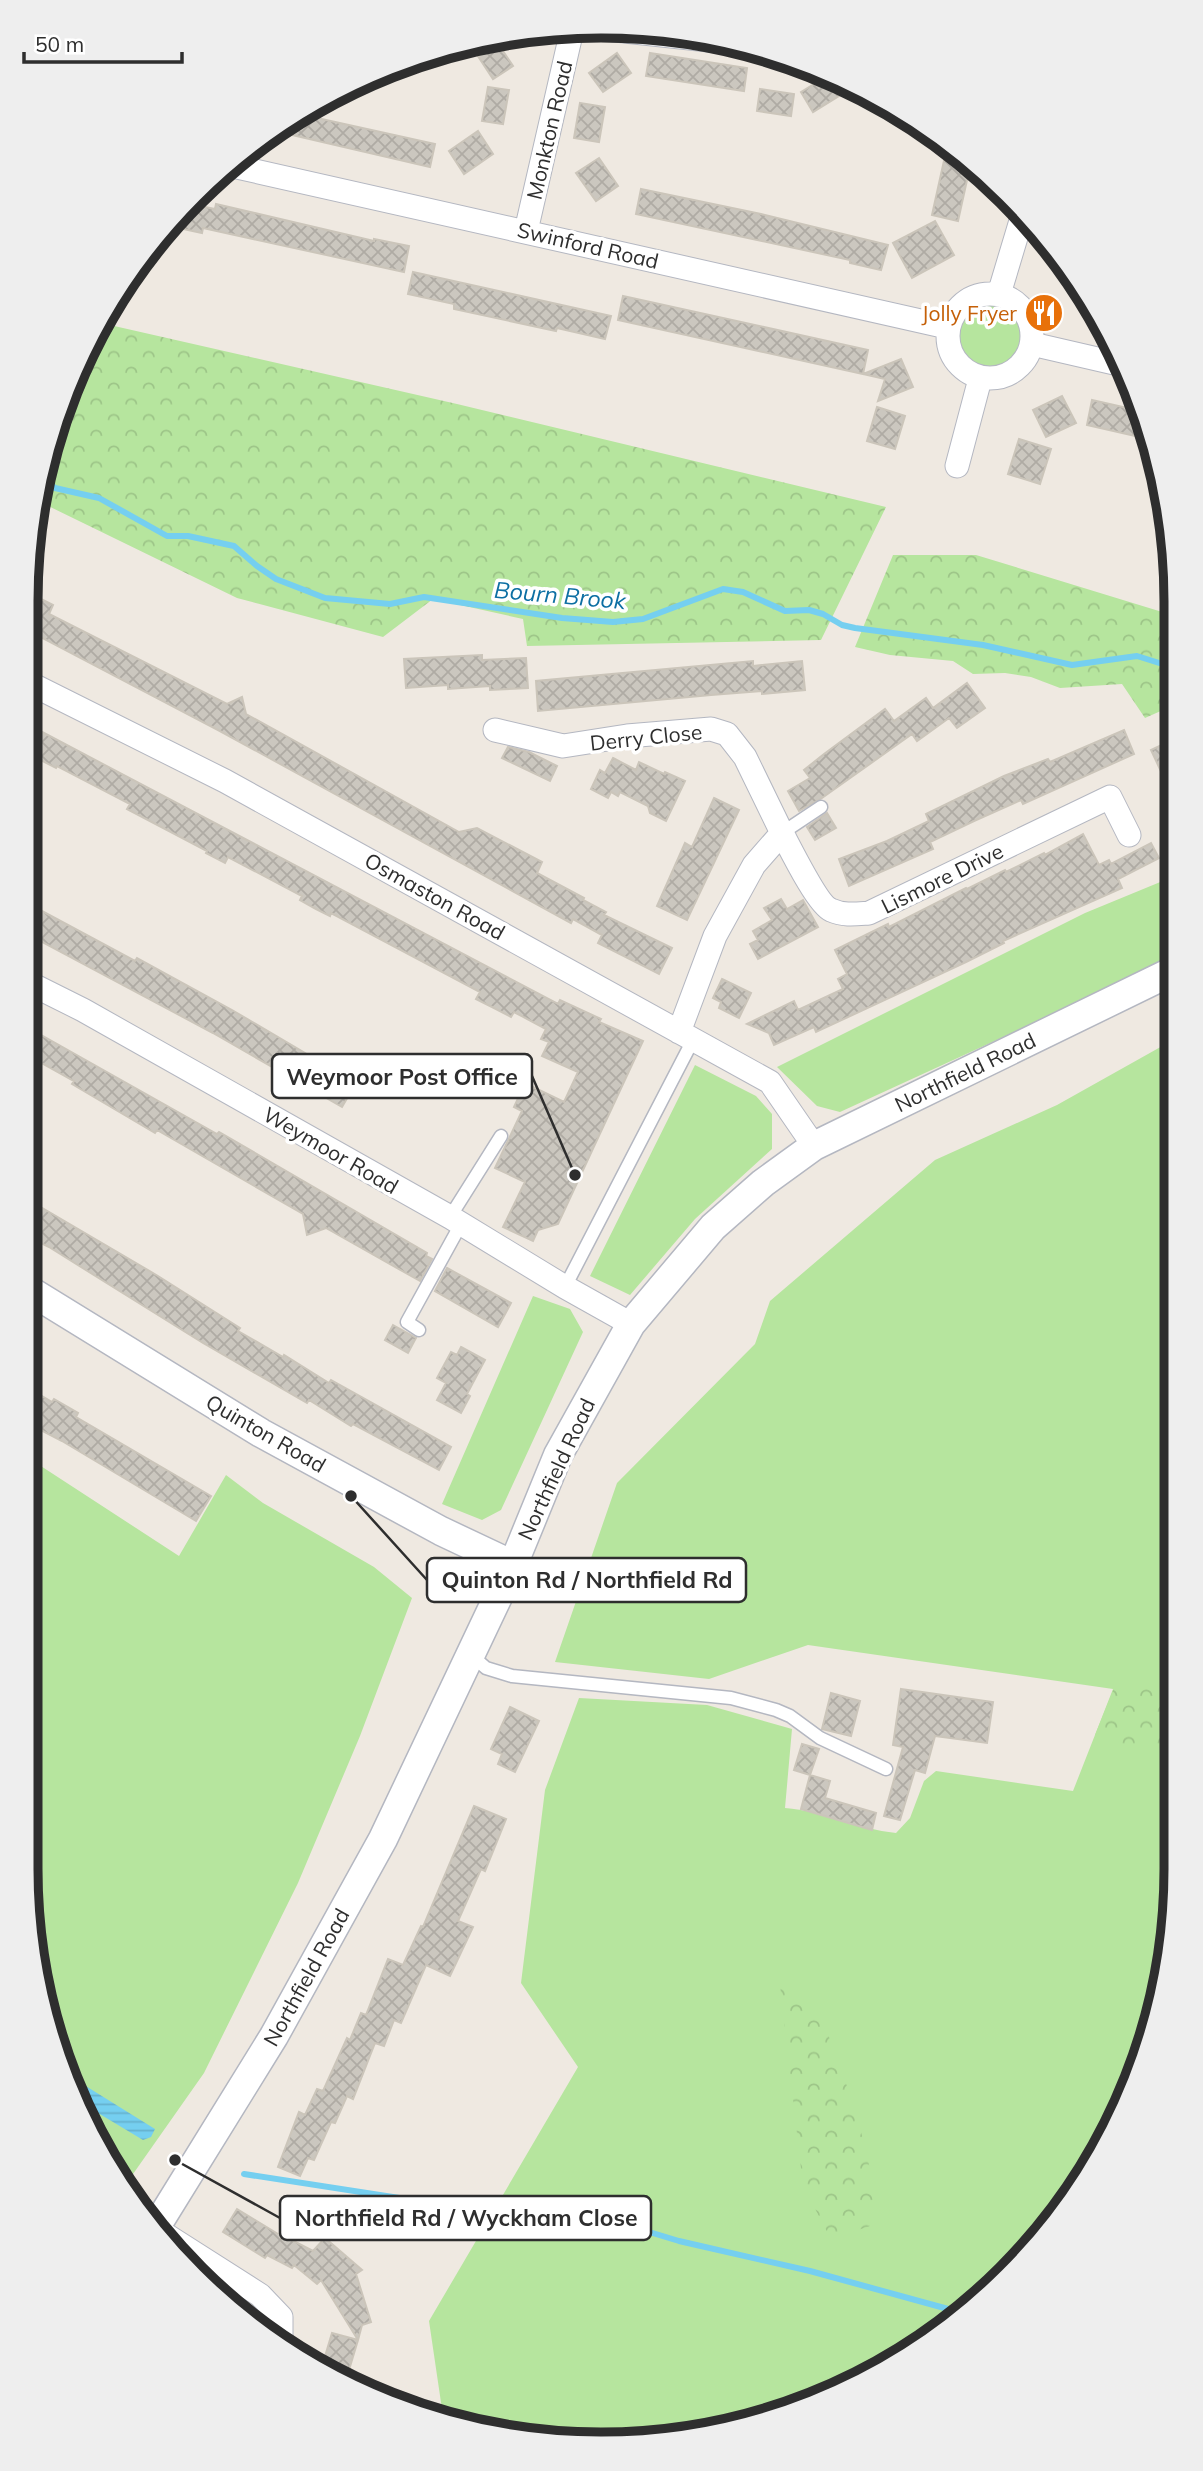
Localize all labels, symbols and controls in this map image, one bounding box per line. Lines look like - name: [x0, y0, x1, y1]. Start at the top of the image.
- scale bar: [24, 21, 182, 65]
- text: 50 m: [35, 31, 84, 57]
- street label: Monkton Road: [520, 58, 578, 202]
- street label: Swinford Road: [515, 216, 661, 274]
- restaurant icon: Jolly Fryer: [1023, 292, 1065, 334]
- place label: Jolly Fryer: [922, 300, 1017, 326]
- water label: Bourn Brook: [493, 575, 628, 615]
- street label: Derry Close: [589, 718, 703, 756]
- street label: Lismore Drive: [877, 837, 1007, 919]
- street label: Osmaston Road: [360, 847, 510, 945]
- street label: Northfield Road: [890, 1027, 1040, 1117]
- callout: Weymoor Post Office: [272, 1054, 532, 1098]
- text: Weymoor Post Office: [286, 1062, 518, 1091]
- street label: Weymoor Road: [259, 1101, 403, 1199]
- street label: Quinton Road: [201, 1388, 331, 1478]
- street label: Northfield Road: [512, 1394, 600, 1544]
- callout: Quinton Rd / Northfield Rd: [427, 1558, 746, 1602]
- text: Quinton Rd / Northfield Rd: [442, 1565, 733, 1594]
- street label: Northfield Road: [257, 1904, 355, 2050]
- callout: Northfield Rd / Wyckham Close: [280, 2196, 651, 2240]
- text: Northfield Rd / Wyckham Close: [294, 2203, 638, 2232]

